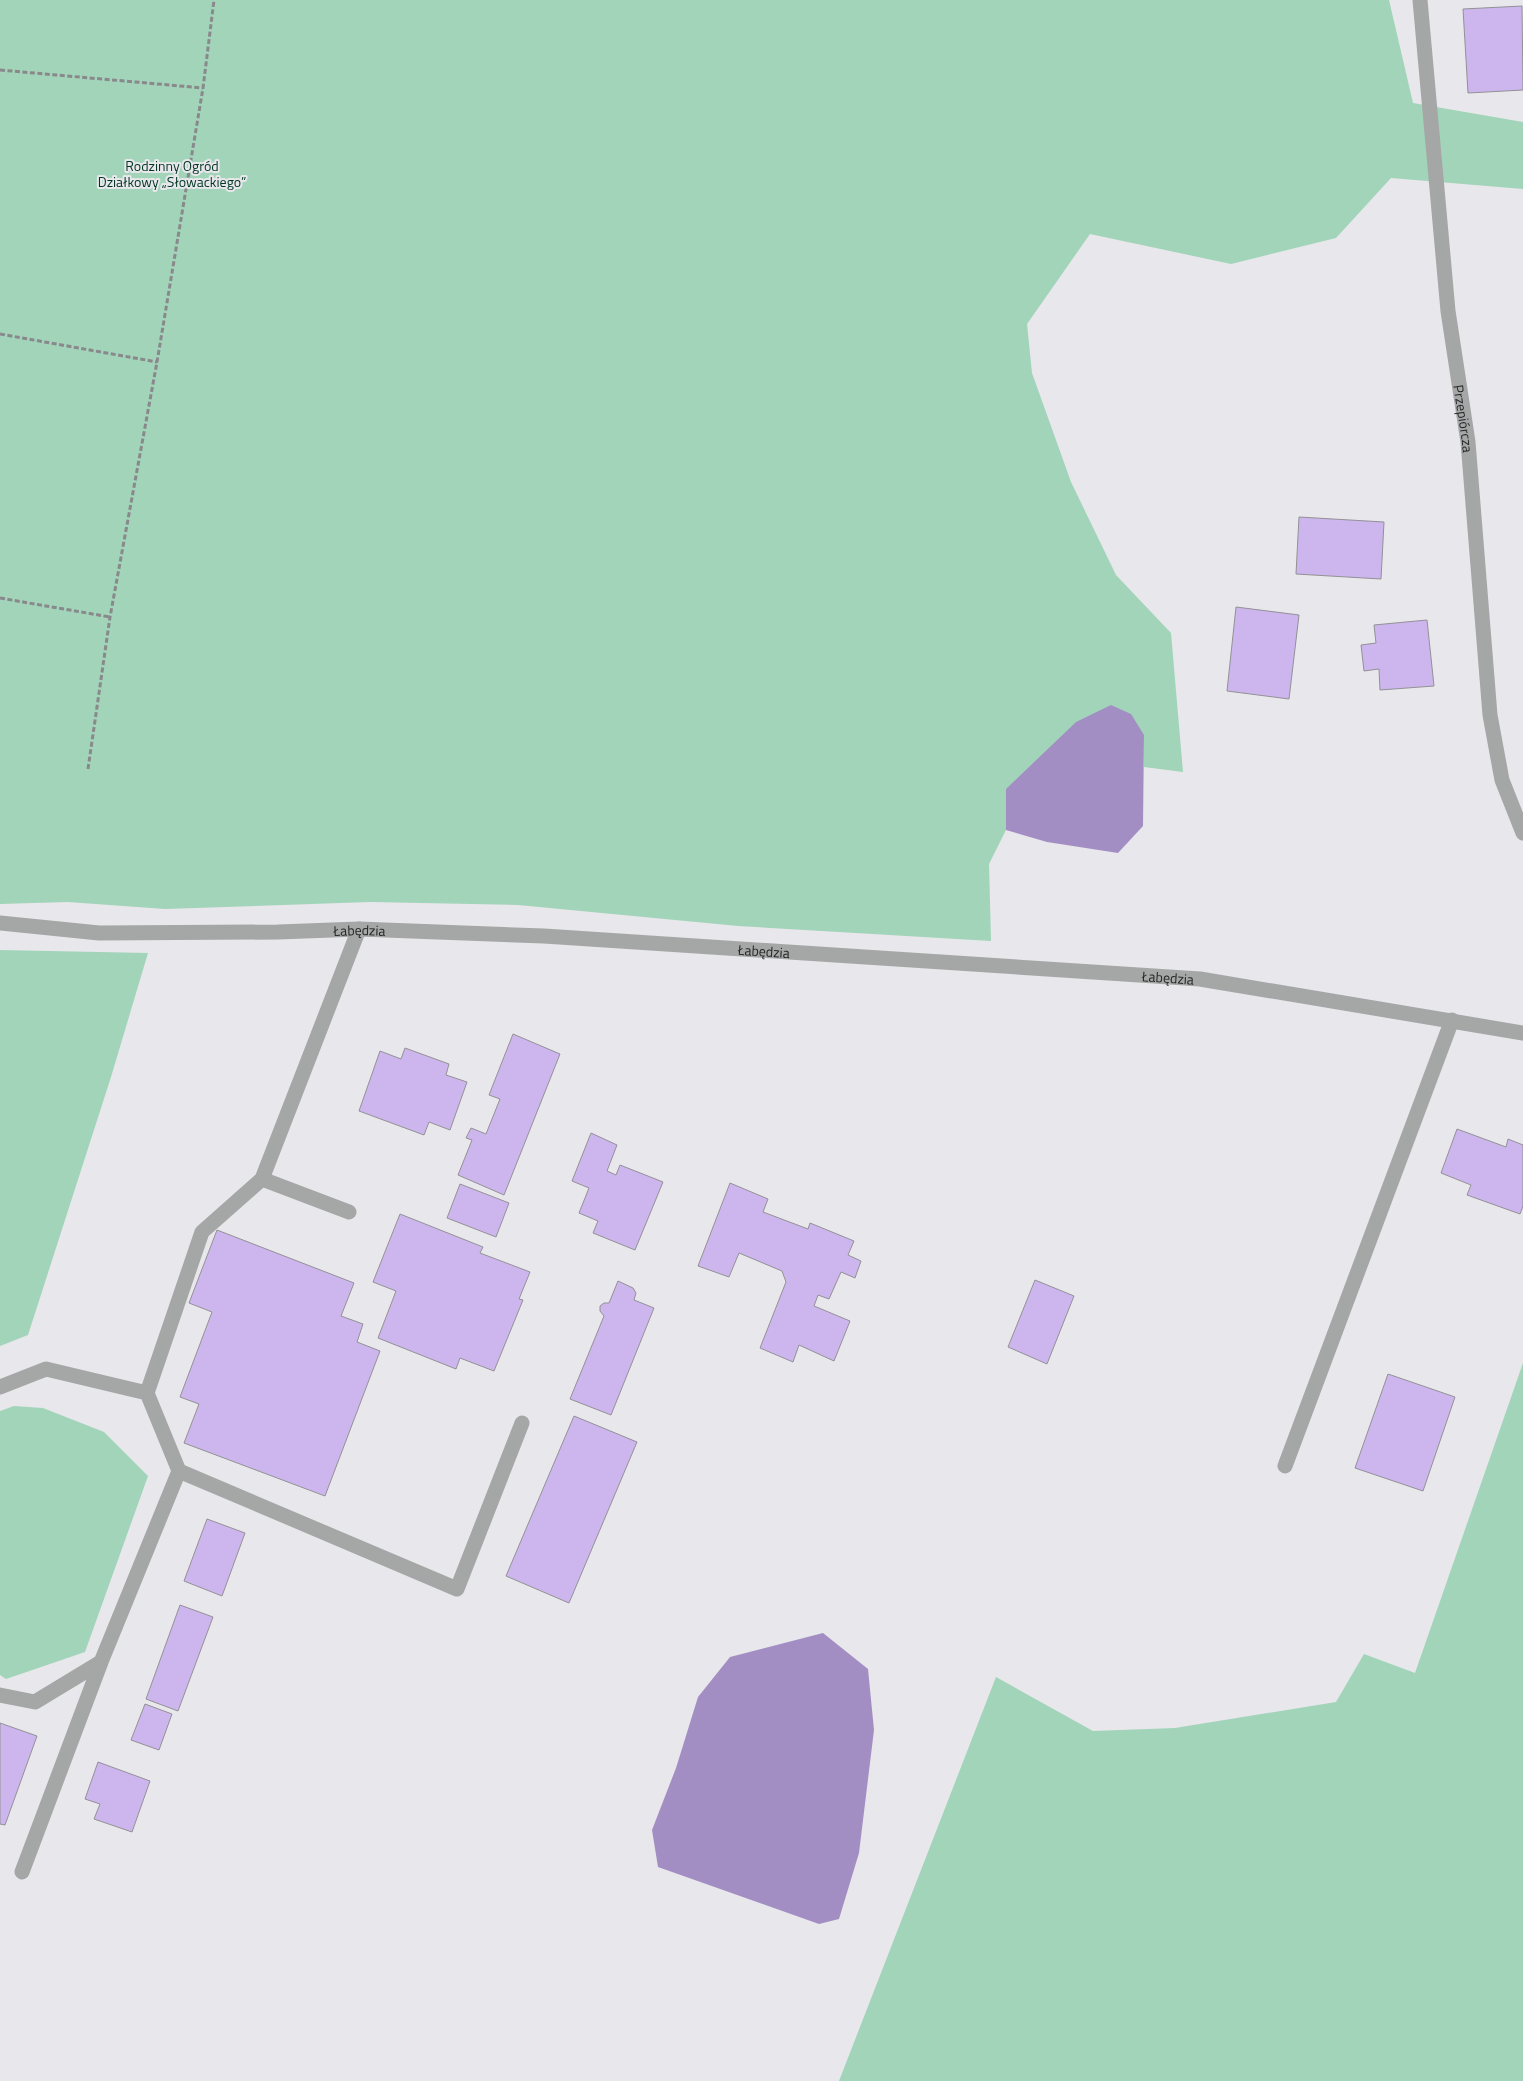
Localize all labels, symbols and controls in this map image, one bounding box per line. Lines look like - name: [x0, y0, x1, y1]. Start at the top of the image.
- park label: Rodzinny Ogród Działkowy „Słowackiego”: [98, 155, 246, 192]
- street label: Przepiórcza: [1449, 383, 1479, 453]
- street label: Łabędzia: [332, 918, 386, 940]
- street label: Łabędzia: [736, 938, 791, 963]
- street label: Łabędzia: [1140, 965, 1195, 989]

